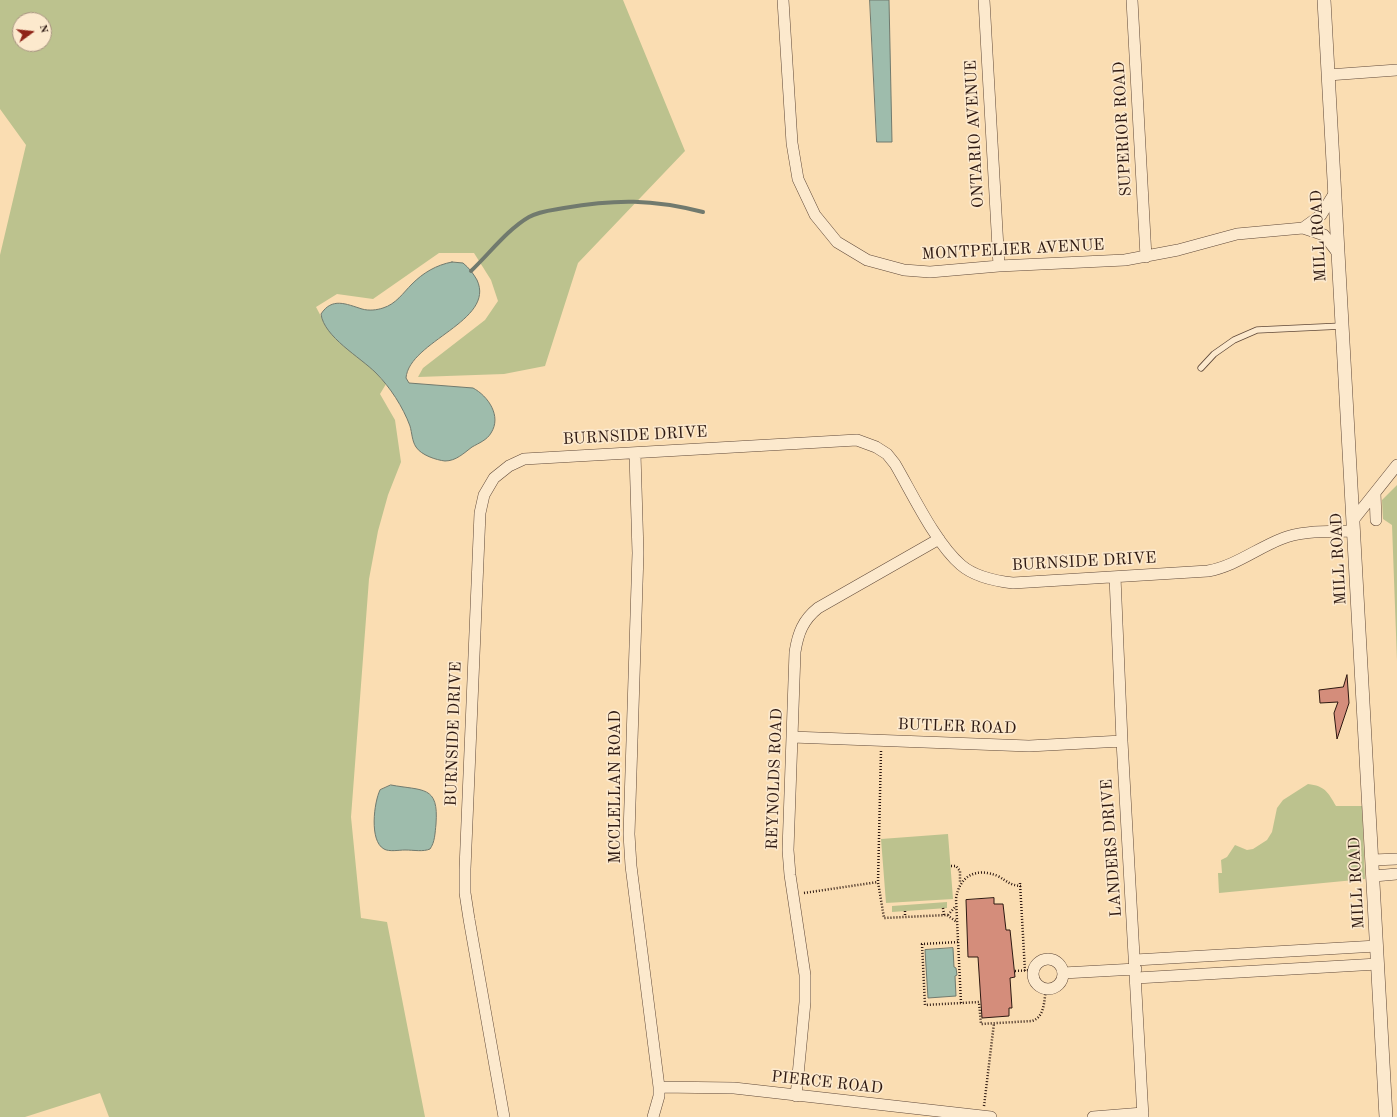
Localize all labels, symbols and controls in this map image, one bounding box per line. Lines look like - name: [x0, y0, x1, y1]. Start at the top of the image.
- north arrow: [12, 12, 52, 52]
- text: N: [37, 24, 50, 35]
- street label: ONTARIO AVENUE: [962, 60, 988, 208]
- street label: SUPERIOR ROAD: [1110, 61, 1136, 197]
- street label: MILL ROAD: [1307, 190, 1331, 282]
- street label: MONTPELIER AVENUE: [921, 236, 1105, 264]
- street label: BURNSIDE DRIVE: [562, 423, 708, 449]
- street label: MILL ROAD: [1327, 513, 1351, 605]
- street label: BURNSIDE DRIVE: [1011, 549, 1157, 575]
- street label: BURNSIDE DRIVE: [442, 661, 466, 807]
- street label: REYNOLDS ROAD: [763, 708, 787, 850]
- street label: MCCLELLAN ROAD: [606, 710, 626, 864]
- street label: BUTLER ROAD: [897, 715, 1017, 739]
- street label: LANDERS DRIVE: [1098, 778, 1126, 918]
- street label: MILL ROAD: [1345, 837, 1369, 929]
- street label: PIERCE ROAD: [770, 1068, 884, 1098]

